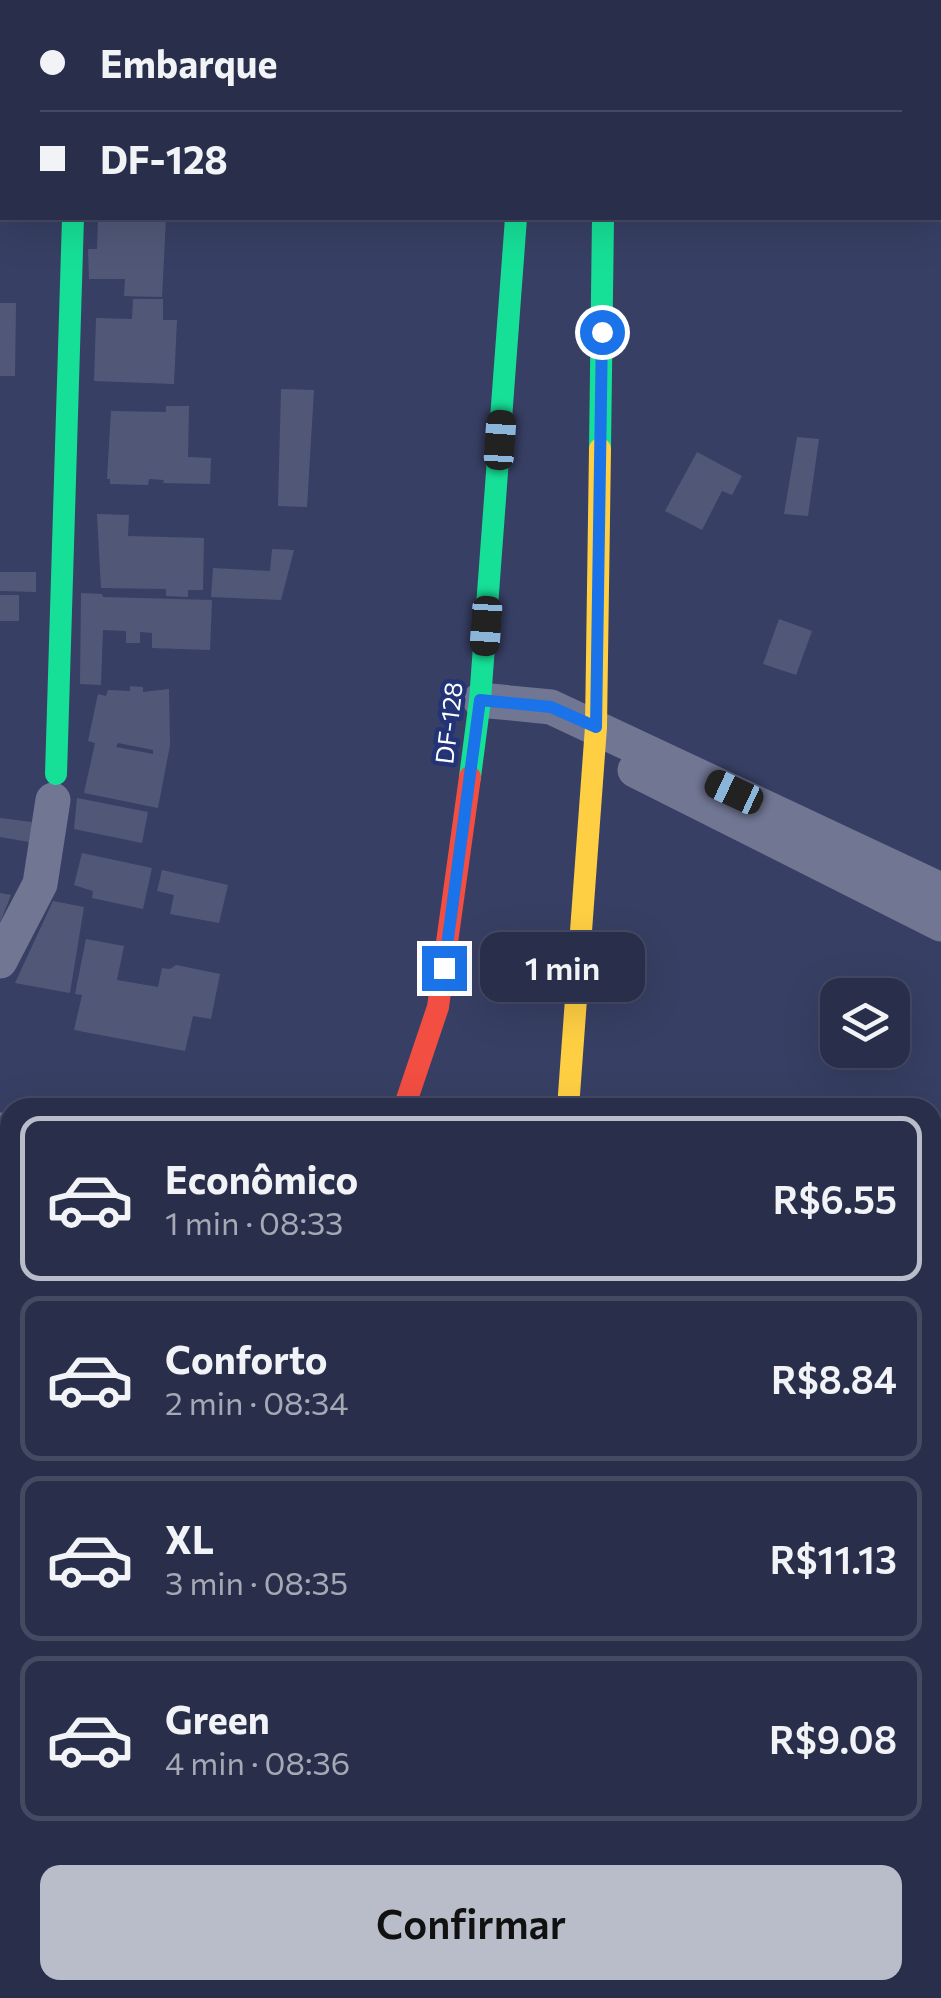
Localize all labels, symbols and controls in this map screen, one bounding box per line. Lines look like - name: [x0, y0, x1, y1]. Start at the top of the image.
- text: Embarque: [100, 39, 278, 86]
- text: DF-128: [100, 135, 228, 182]
- route start: [580, 310, 625, 355]
- car: [483, 409, 517, 471]
- car: [469, 595, 503, 657]
- street label: DF-128: [428, 680, 468, 766]
- car: [700, 766, 768, 818]
- callout: 1 min: [479, 933, 644, 1003]
- route end: [422, 946, 467, 991]
- text: 1 min: [525, 947, 600, 987]
- map controls: [820, 978, 910, 1068]
- button: layers: [820, 978, 910, 1068]
- icon: car: [45, 1154, 135, 1244]
- text: Econômico: [165, 1155, 358, 1202]
- text: R$6.55: [773, 1175, 897, 1222]
- text: 1 min · 08:33: [165, 1202, 343, 1242]
- icon: car: [45, 1334, 135, 1424]
- text: Conforto: [165, 1335, 328, 1382]
- text: R$8.84: [771, 1355, 897, 1402]
- text: 2 min · 08:34: [165, 1382, 348, 1422]
- icon: car: [45, 1514, 135, 1604]
- text: XL: [165, 1515, 214, 1562]
- text: R$11.13: [770, 1535, 897, 1582]
- text: 3 min · 08:35: [165, 1562, 348, 1602]
- icon: car: [45, 1694, 135, 1784]
- text: Green: [165, 1695, 270, 1742]
- text: R$9.08: [769, 1715, 897, 1762]
- text: 4 min · 08:36: [165, 1742, 350, 1782]
- button: Confirmar: [40, 1865, 902, 1980]

